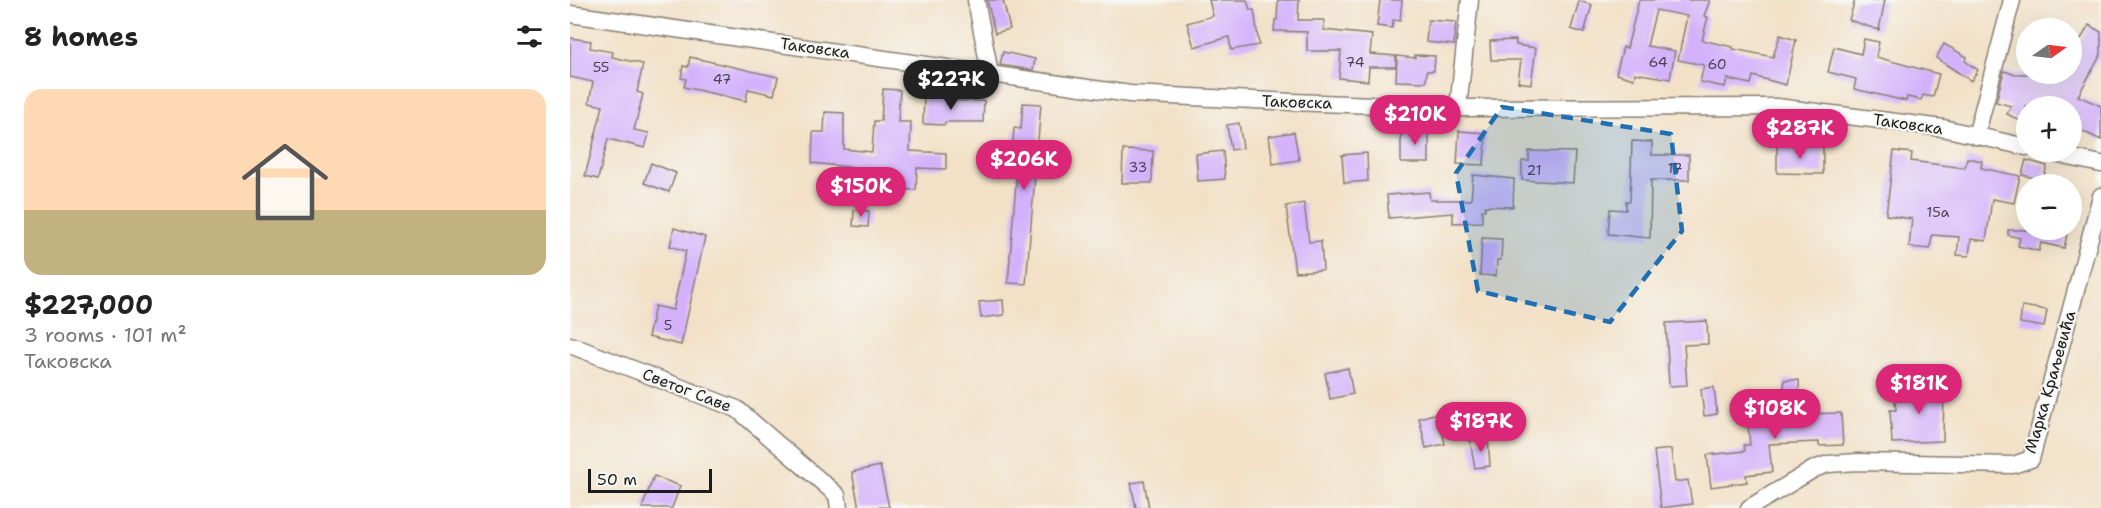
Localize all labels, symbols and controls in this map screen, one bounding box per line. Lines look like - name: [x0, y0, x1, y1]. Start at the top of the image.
- north arrow: [2016, 18, 2082, 84]
- map controls: [2016, 18, 2082, 240]
- text: 8 homes: [24, 19, 138, 54]
- icon: filters: [513, 20, 546, 53]
- street label: Таковска: [779, 33, 851, 63]
- house number: 74: [1346, 53, 1365, 71]
- house number: 64: [1648, 53, 1668, 71]
- house number: 60: [1707, 55, 1727, 73]
- house number: 55: [593, 58, 609, 76]
- pin: $227K: [909, 60, 993, 111]
- text: $227K: [917, 66, 985, 92]
- house number: 47: [713, 70, 731, 88]
- street label: Таковска: [1262, 90, 1333, 114]
- pin: $210K: [1373, 95, 1457, 146]
- button: +: [2016, 96, 2082, 162]
- text: $210K: [1384, 101, 1446, 127]
- pin: $287K: [1758, 109, 1842, 160]
- street label: Таковска: [1872, 109, 1944, 139]
- text: $287K: [1766, 115, 1834, 141]
- icon: home: [231, 128, 339, 236]
- pin: $206K: [982, 140, 1066, 191]
- text: $206K: [990, 146, 1058, 172]
- house number: 33: [1129, 158, 1147, 176]
- house number: 17: [1668, 159, 1682, 177]
- house number: 21: [1527, 161, 1541, 179]
- pin: $150K: [819, 167, 903, 218]
- text: $150K: [830, 173, 892, 199]
- button: −: [2016, 174, 2082, 240]
- house number: 15a: [1927, 203, 1950, 221]
- text: $227,000: [24, 287, 153, 322]
- street label: Марка Краљевића: [2020, 308, 2080, 456]
- house number: 5: [664, 316, 672, 334]
- text: 3 rooms · 101 m²: [24, 322, 187, 348]
- text: Таковска: [24, 348, 112, 374]
- street label: Светог Саве: [640, 363, 734, 417]
- pin: $181K: [1877, 364, 1961, 415]
- text: $181K: [1890, 370, 1948, 396]
- pin: $108K: [1733, 389, 1817, 440]
- text: $108K: [1743, 395, 1807, 421]
- pin: $187K: [1439, 402, 1523, 453]
- text: $187K: [1449, 408, 1513, 434]
- scale bar: [588, 466, 712, 494]
- text: 50 m: [597, 469, 637, 490]

